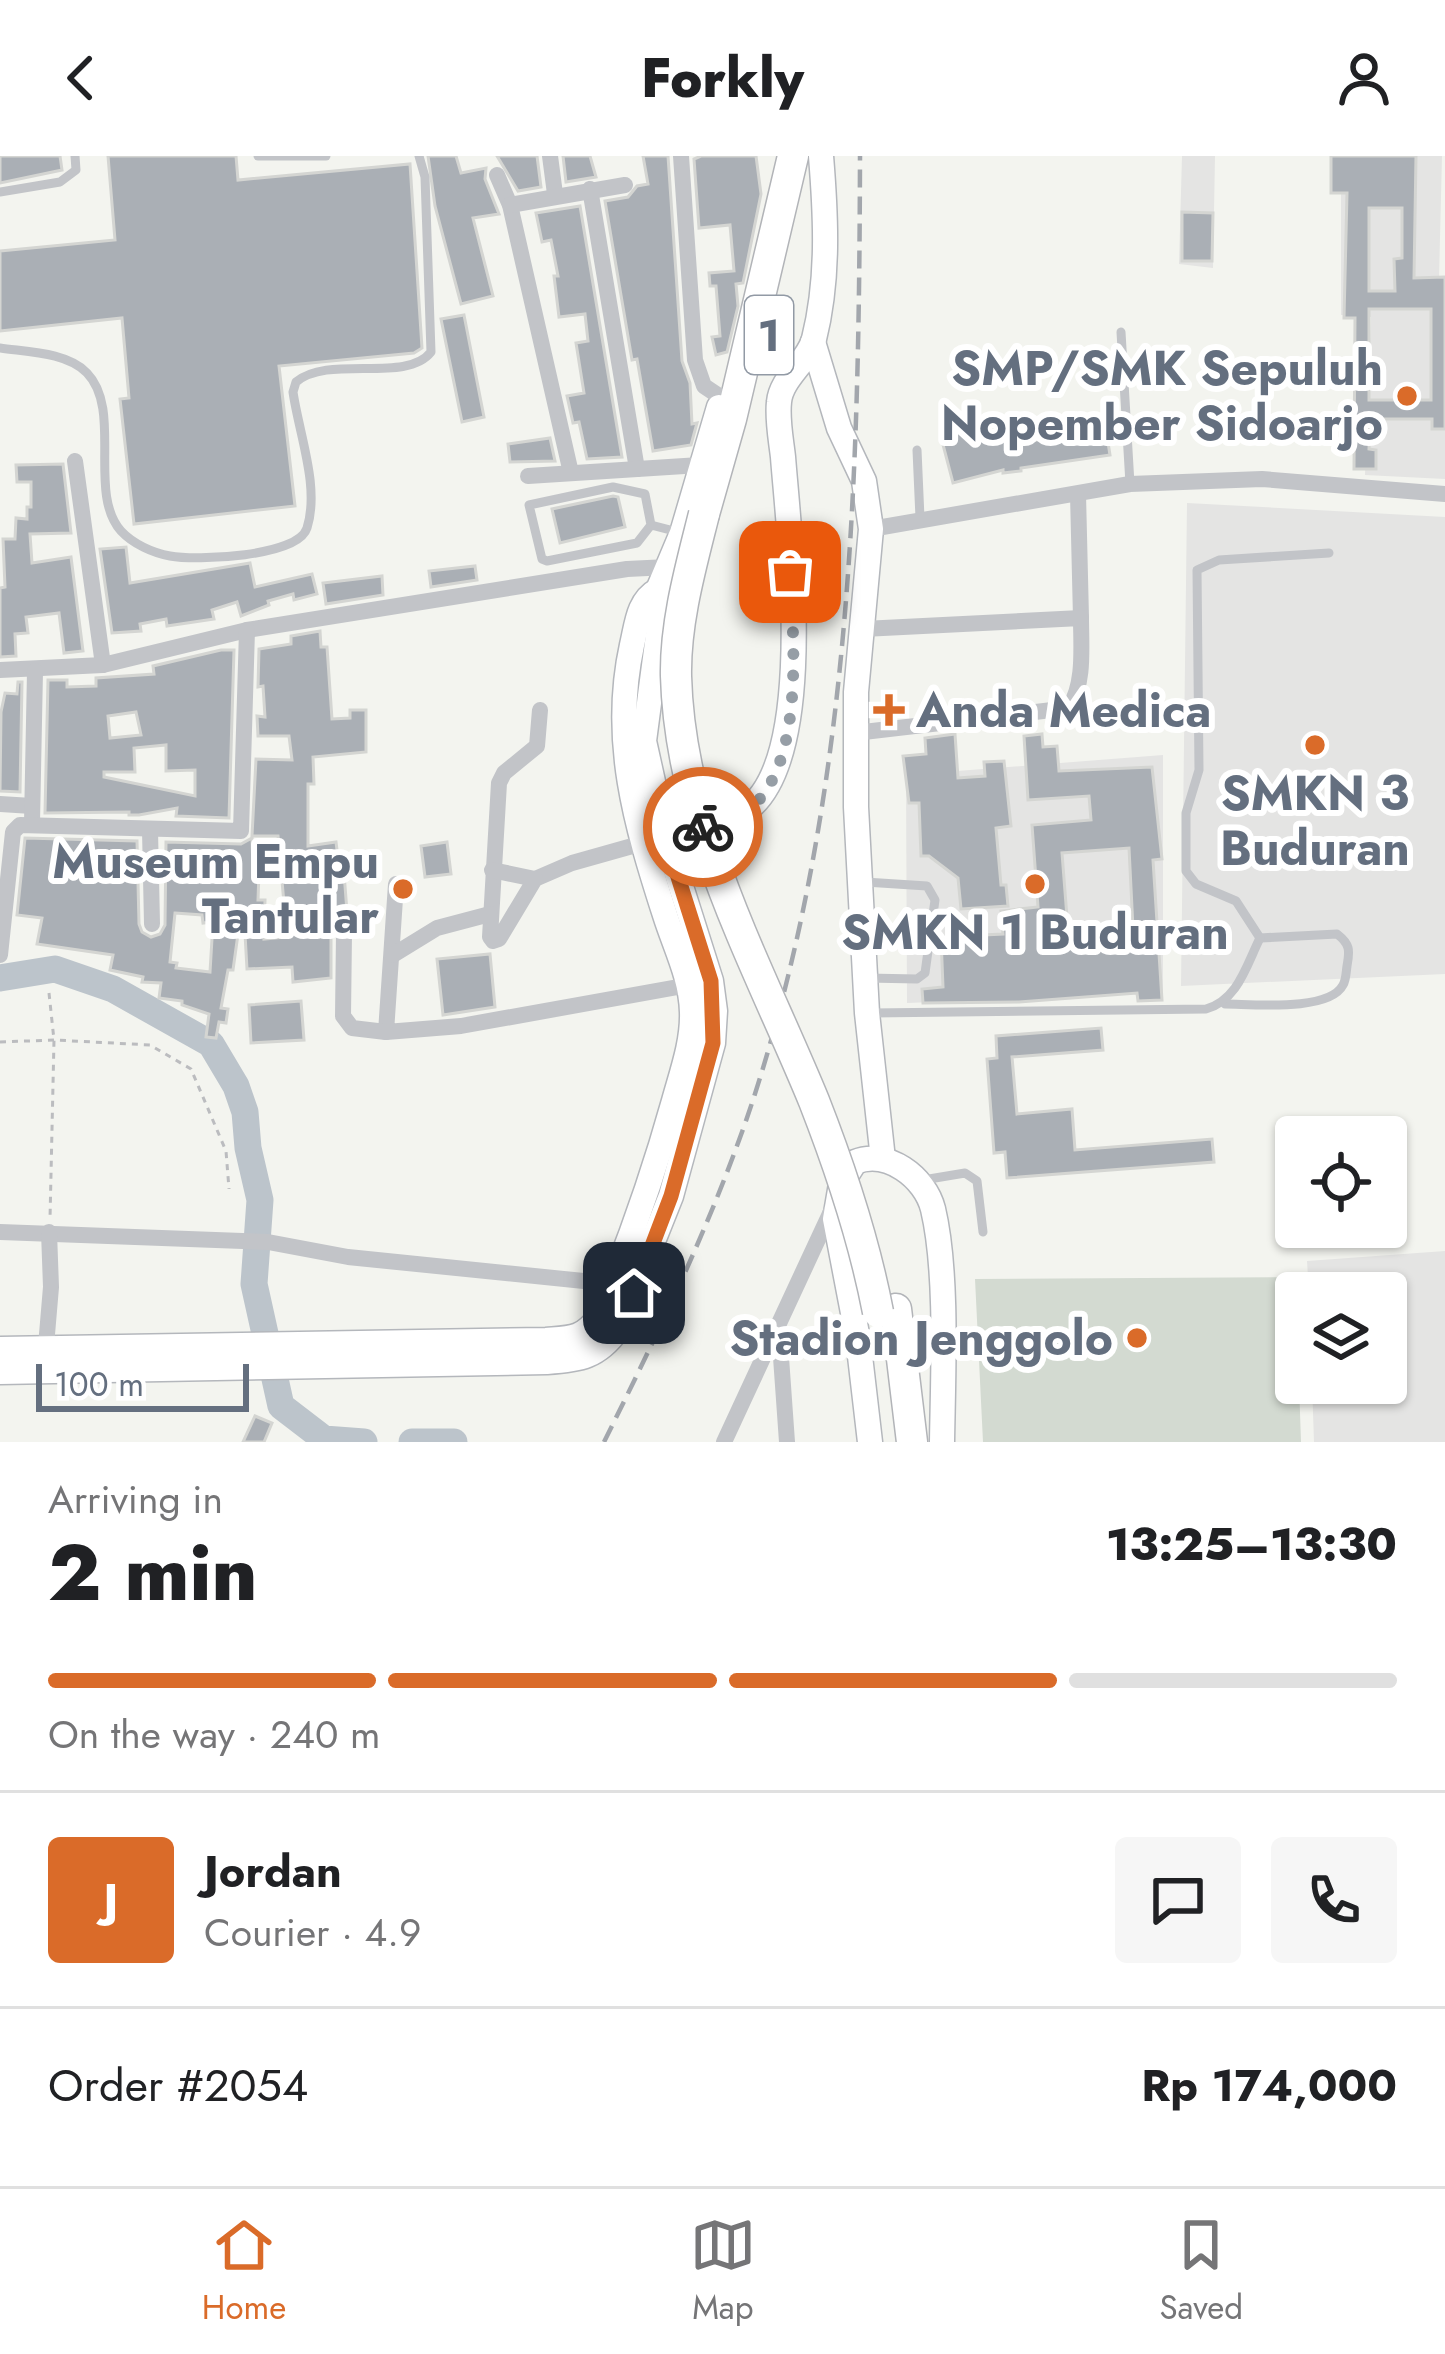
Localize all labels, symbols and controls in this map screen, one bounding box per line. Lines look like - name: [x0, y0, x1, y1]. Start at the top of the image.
- text: Forkly: [641, 39, 804, 117]
- icon: back: [48, 45, 114, 111]
- icon: person: [1331, 45, 1397, 111]
- road number: 1: [745, 296, 793, 374]
- place label: SMP/SMK Sepuluh Nopember Sidoarjo: [941, 334, 1383, 458]
- marker: SMP/SMK Sepuluh Nopember Sidoarjo: [1394, 383, 1420, 409]
- pin: [739, 521, 841, 623]
- icon: bag: [757, 539, 823, 605]
- place label: Anda Medica: [915, 676, 1212, 745]
- marker: Anda Medica: [873, 694, 905, 726]
- marker: SMKN 3 Buduran: [1302, 732, 1328, 758]
- place label: SMKN 3 Buduran: [1220, 759, 1410, 883]
- courier: [643, 767, 763, 887]
- icon: bike: [670, 794, 736, 860]
- place label: Museum Empu Tantular: [52, 827, 379, 951]
- marker: SMKN 1 Buduran: [1022, 871, 1048, 897]
- marker: Museum Empu Tantular: [390, 876, 416, 902]
- place label: SMKN 1 Buduran: [841, 898, 1229, 967]
- map controls: [1275, 1116, 1407, 1404]
- button: locate: [1275, 1116, 1407, 1248]
- pin: [583, 1242, 685, 1344]
- icon: home: [601, 1260, 667, 1326]
- button: layers: [1275, 1272, 1407, 1404]
- place label: Stadion Jenggolo: [730, 1304, 1113, 1373]
- marker: Stadion Jenggolo: [1124, 1325, 1150, 1351]
- scale bar: [36, 1358, 249, 1411]
- text: 100 m: [54, 1361, 144, 1408]
- text: Arriving in: [48, 1471, 223, 1528]
- text: 13:25–13:30: [1106, 1512, 1397, 1577]
- text: 2 min: [48, 1517, 257, 1629]
- text: On the way · 240 m: [48, 1706, 380, 1763]
- button: chat: [1115, 1837, 1241, 1963]
- button: phone: [1271, 1837, 1397, 1963]
- text: Jordan: [204, 1839, 342, 1904]
- text: J: [104, 1867, 118, 1932]
- text: Courier · 4.9: [204, 1904, 421, 1961]
- text: Order #2054: [48, 2053, 308, 2118]
- text: Rp 174,000: [1141, 2053, 1397, 2118]
- tab: Home: [202, 2212, 286, 2331]
- tab: Map: [690, 2212, 756, 2331]
- tab: Saved: [1160, 2212, 1243, 2331]

